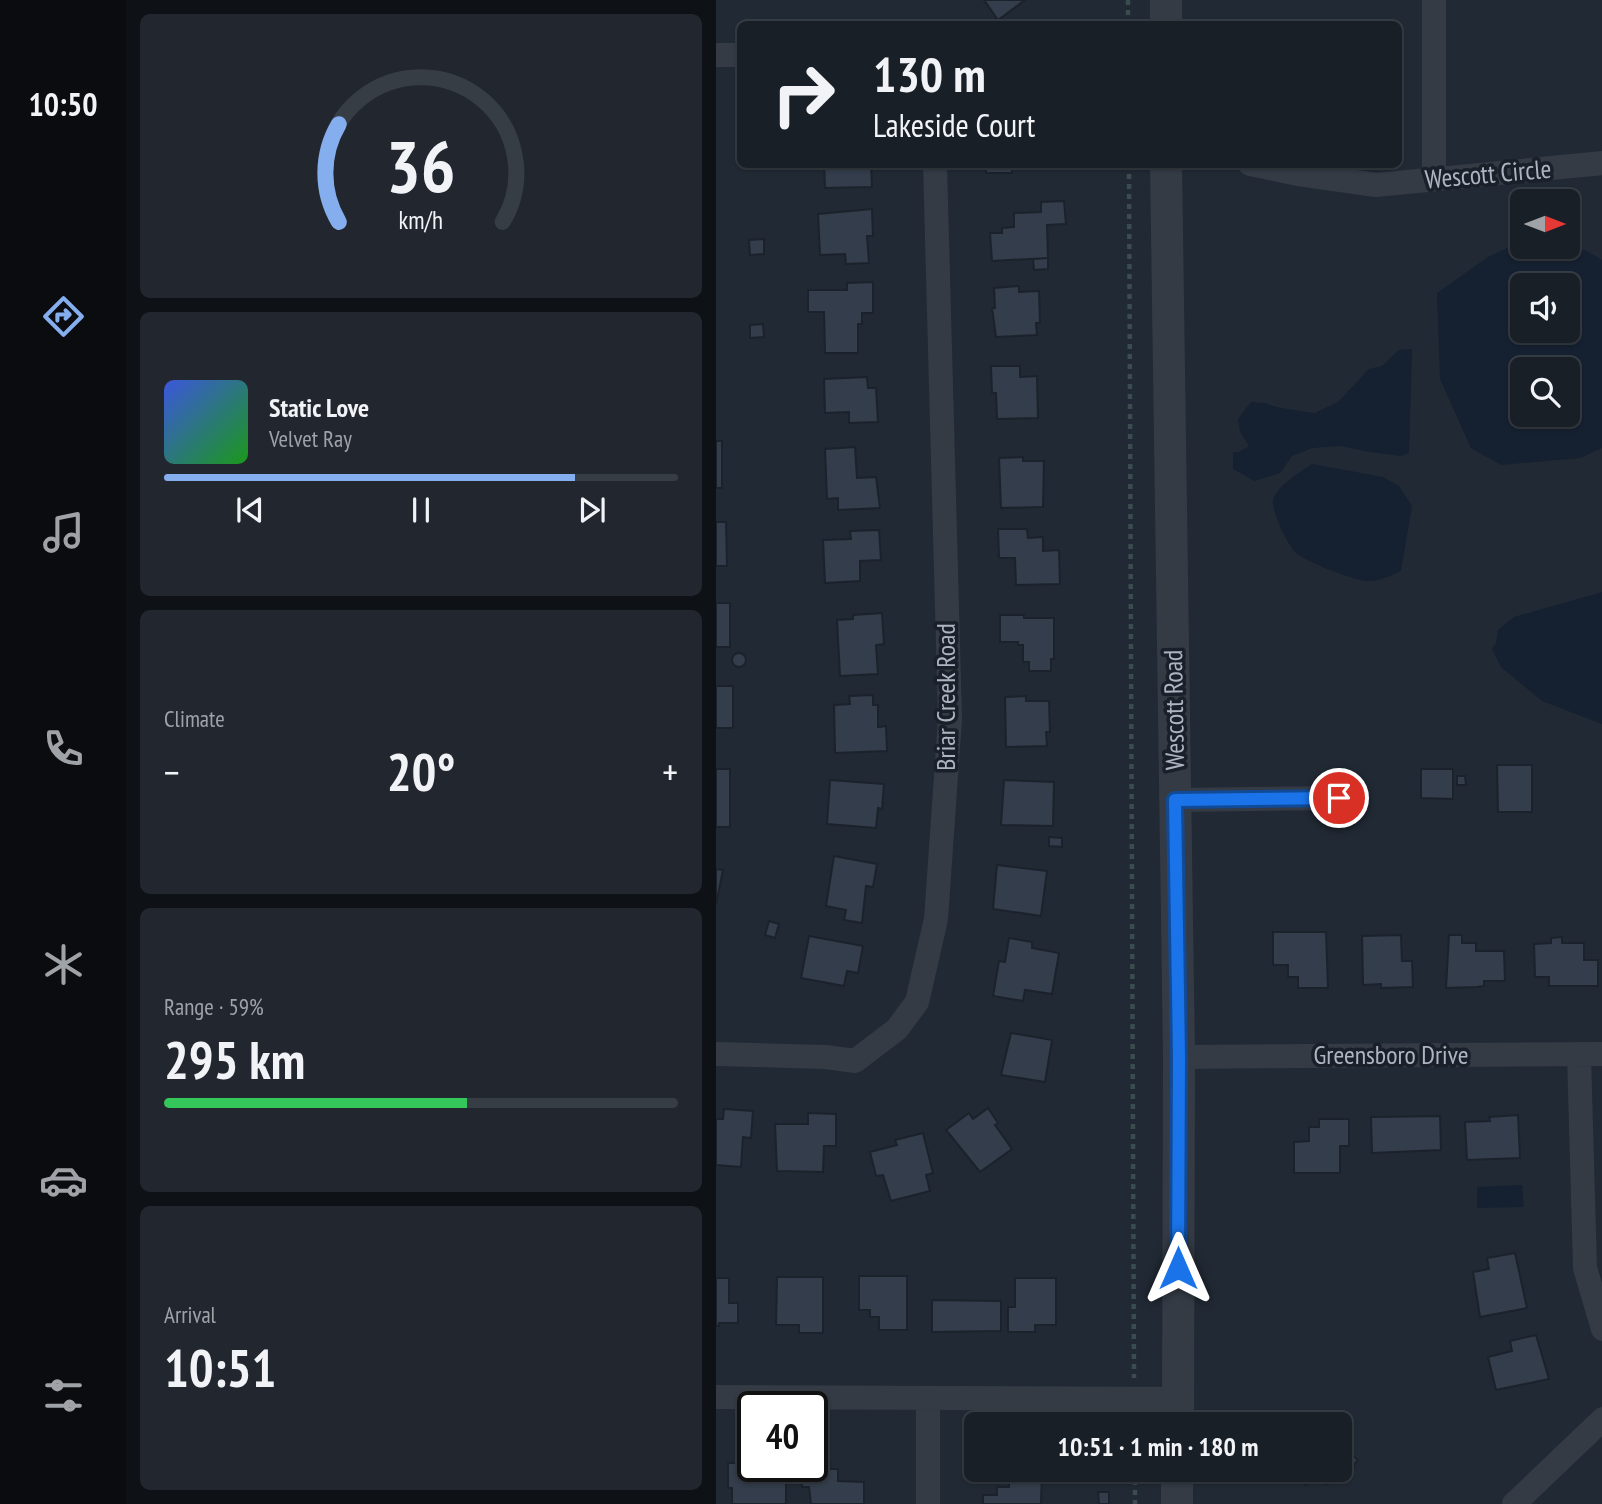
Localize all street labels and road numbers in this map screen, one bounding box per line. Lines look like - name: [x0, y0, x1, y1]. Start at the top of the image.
- street label: Wescott Circle: [1423, 152, 1552, 195]
- street label: Briar Creek Road: [929, 623, 962, 771]
- street label: Wescott Road: [1156, 650, 1191, 770]
- street label: Greensboro Drive: [1313, 1038, 1469, 1071]

